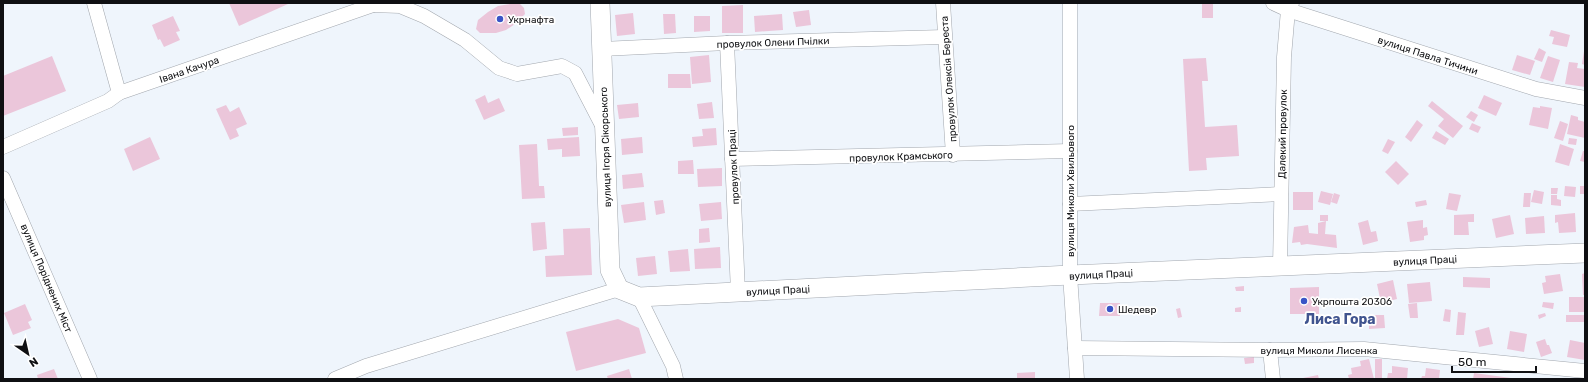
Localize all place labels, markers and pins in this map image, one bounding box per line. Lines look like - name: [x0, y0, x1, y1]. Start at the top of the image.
- marker: Укрнафта: [495, 14, 505, 24]
- place label: Укрнафта: [508, 14, 554, 26]
- marker: Укрпошта 20306: [1299, 296, 1309, 306]
- place label: Укрпошта 20306: [1312, 296, 1392, 308]
- marker: Шедевр: [1105, 304, 1115, 314]
- place label: Шедевр: [1118, 304, 1156, 316]

